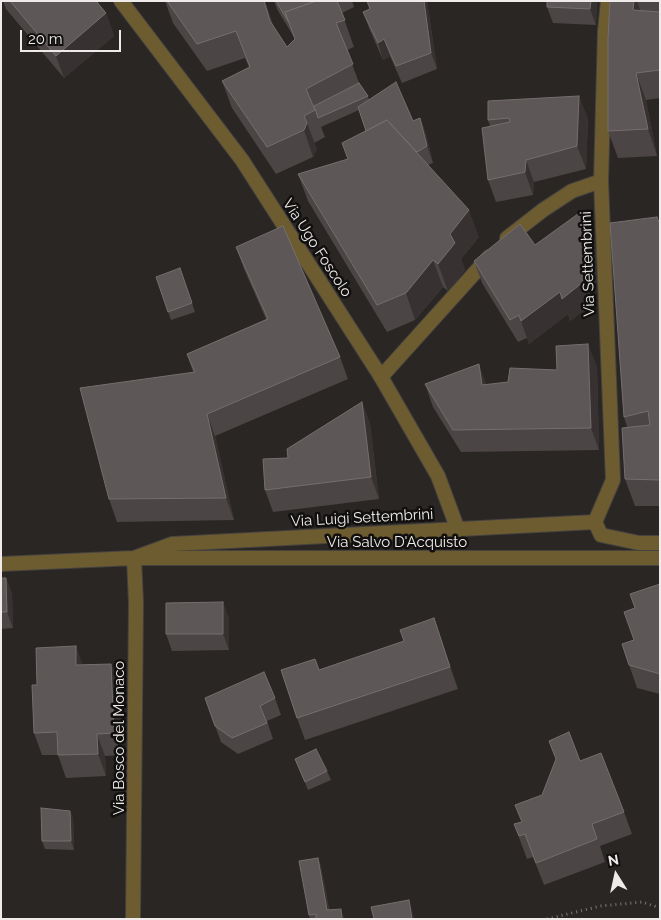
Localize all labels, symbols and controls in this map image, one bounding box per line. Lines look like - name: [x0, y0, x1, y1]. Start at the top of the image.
- scale bar: [22, 20, 124, 52]
- text: 20 m: [28, 30, 63, 48]
- street label: Via Ugo Foscolo: [279, 196, 355, 300]
- street label: Via Settembrini: [577, 211, 599, 317]
- street label: Via Luigi Settembrini: [290, 505, 434, 531]
- street label: Via Salvo D'Acquisto: [327, 533, 467, 551]
- street label: Via Bosco del Monaco: [110, 661, 128, 815]
- north arrow: [591, 850, 641, 900]
- text: N: [607, 851, 620, 869]

